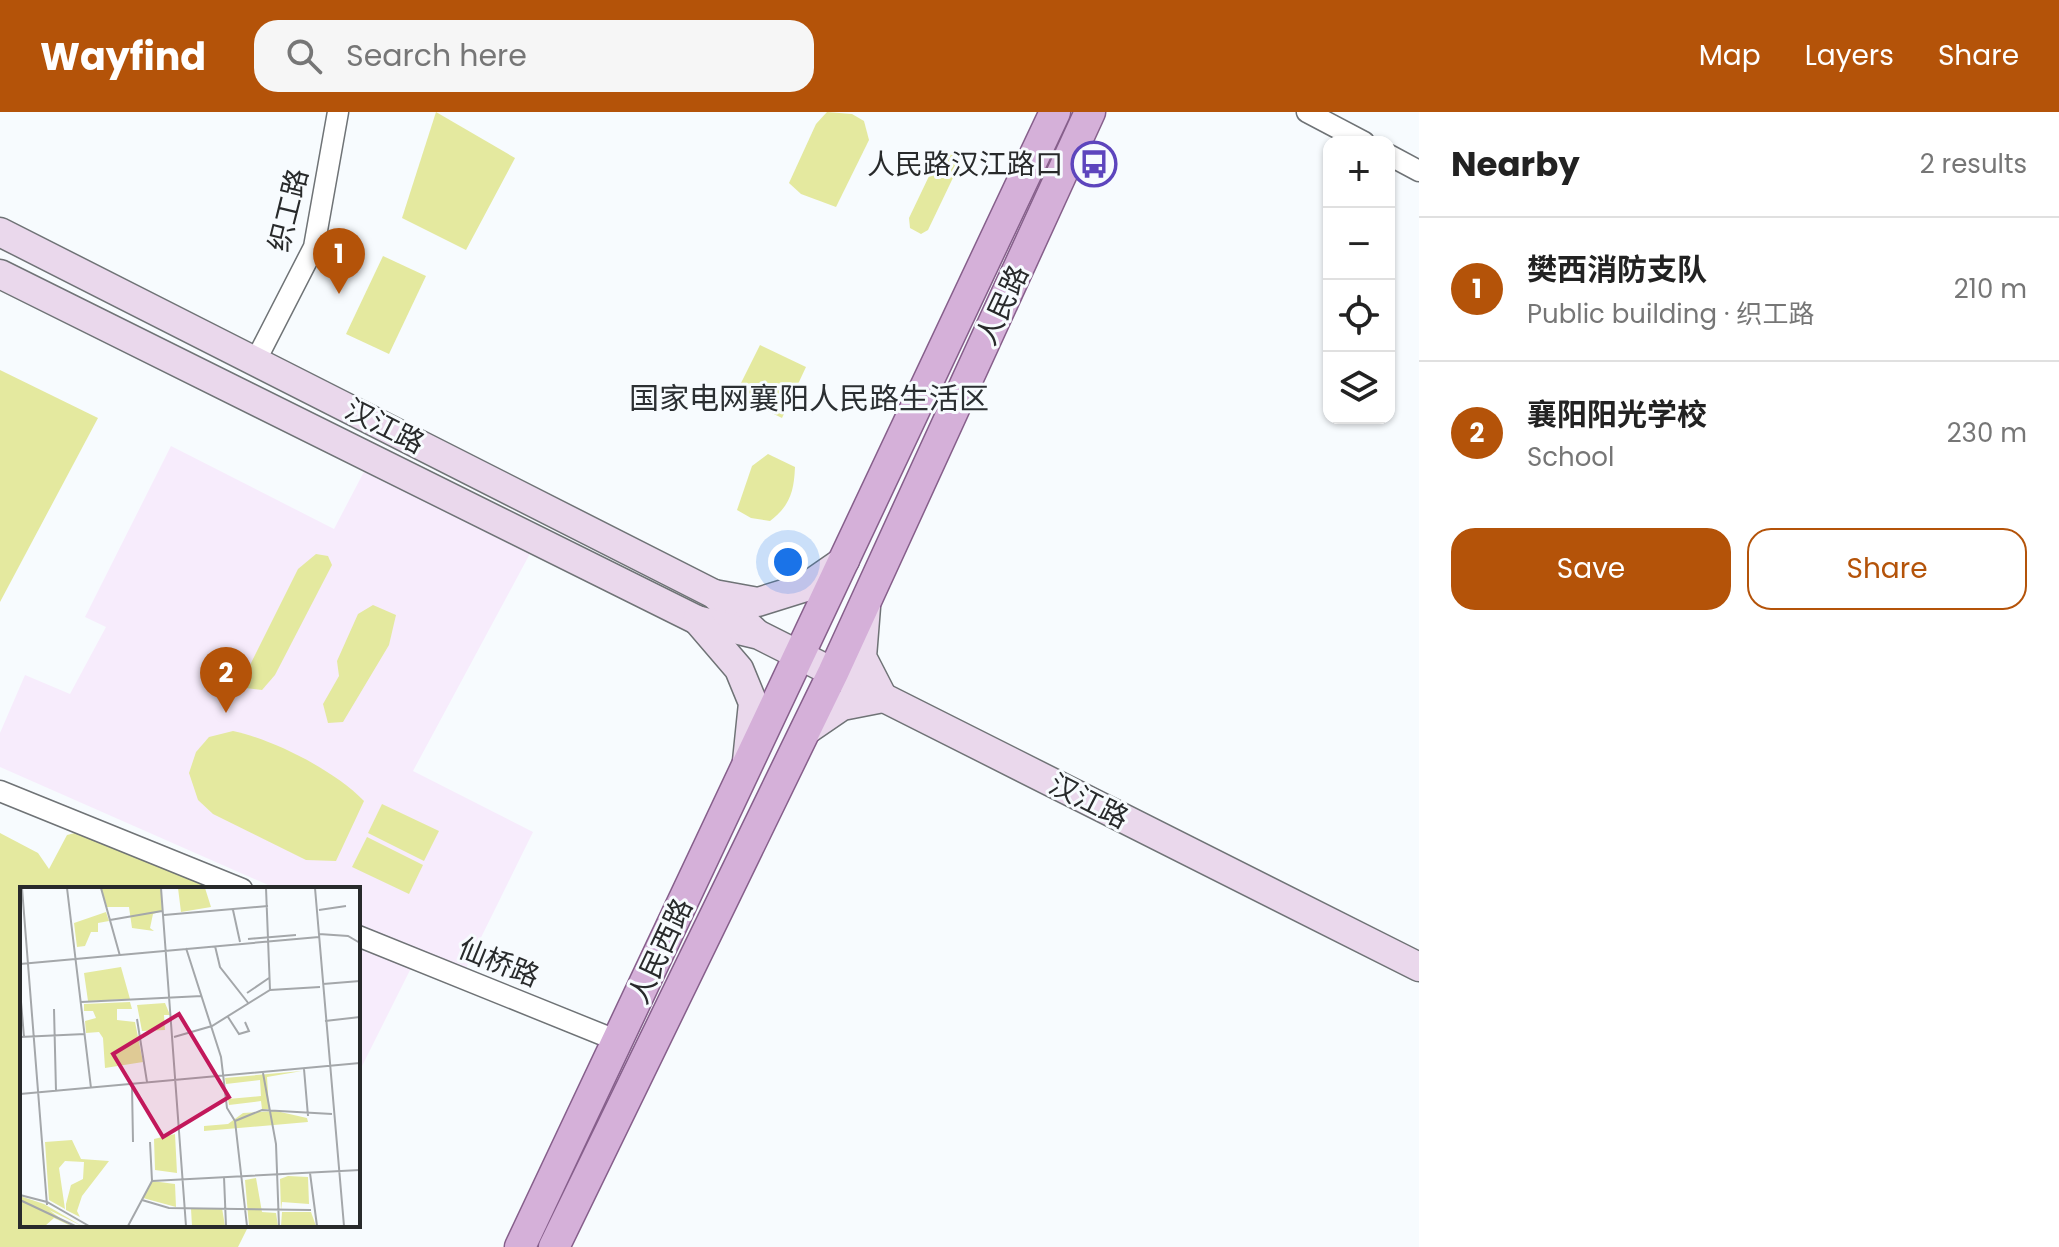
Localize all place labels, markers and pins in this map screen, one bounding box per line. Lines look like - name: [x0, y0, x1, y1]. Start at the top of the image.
- bus stop icon: 人民路汉江路口: [1070, 140, 1118, 188]
- place label: 人民路汉江路口: [867, 145, 1063, 184]
- pin: 1: [313, 228, 365, 294]
- pin: 2: [200, 647, 252, 713]

